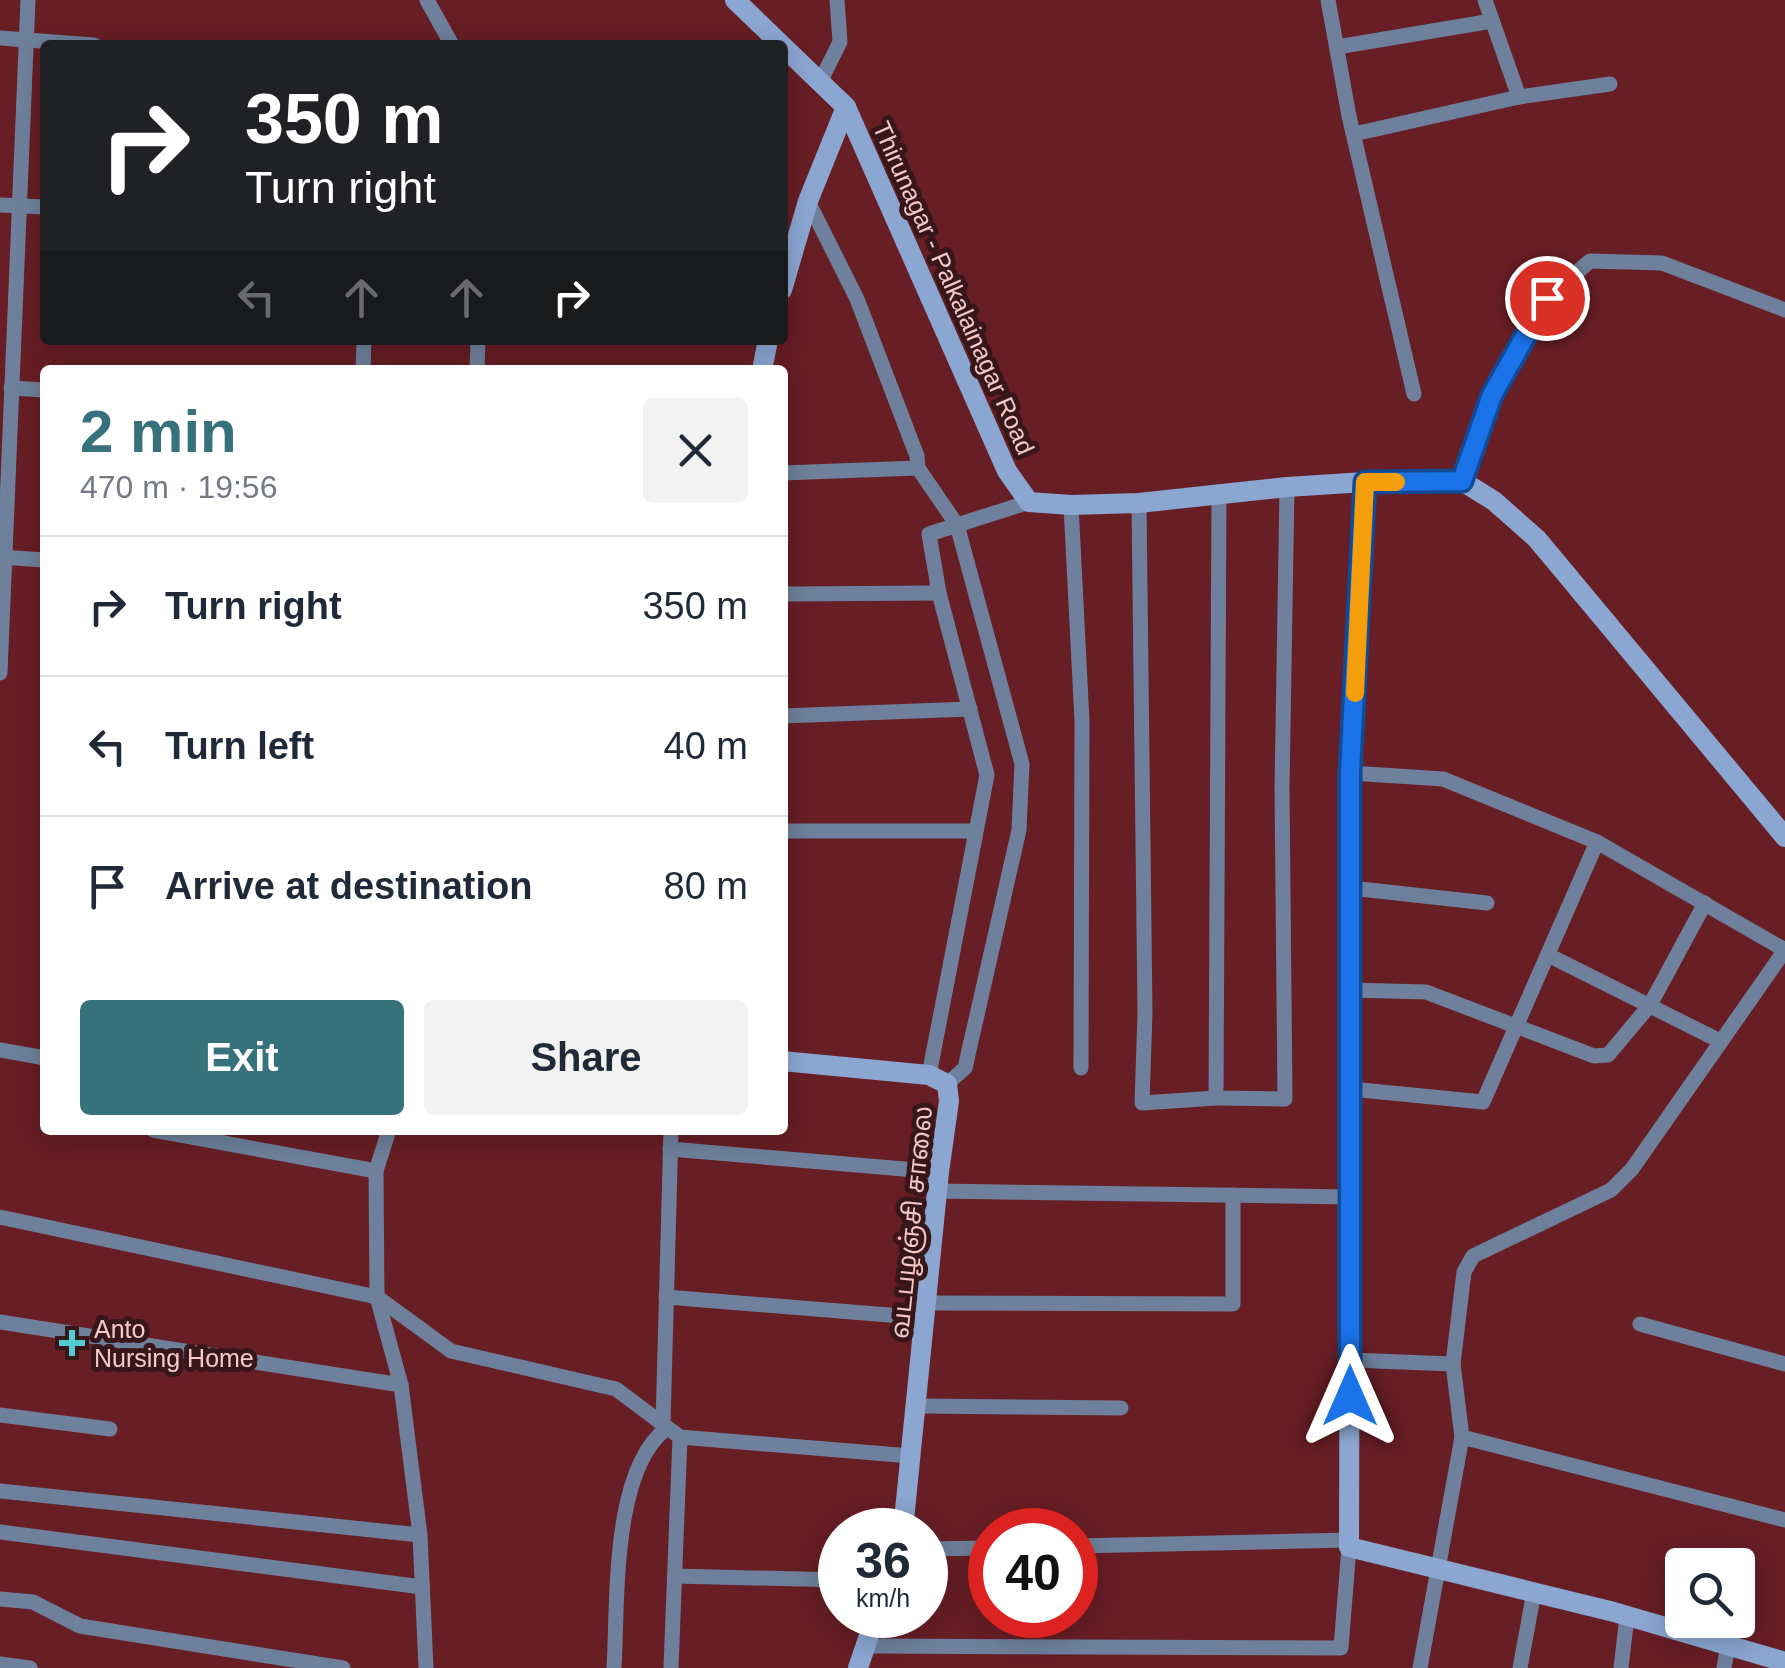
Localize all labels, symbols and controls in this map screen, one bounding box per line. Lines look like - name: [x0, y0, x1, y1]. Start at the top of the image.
- icon: right: [80, 80, 210, 210]
- text: 350 m: [245, 80, 443, 158]
- street label: Thirunagar - Palkalainagar Road: [868, 117, 1040, 459]
- text: Turn right: [245, 162, 436, 213]
- pin: [1505, 256, 1590, 341]
- icon: left: [229, 270, 284, 325]
- icon: ahead: [334, 270, 389, 325]
- icon: ahead: [439, 270, 494, 325]
- icon: right: [544, 270, 599, 325]
- icon: arrive: [1520, 271, 1575, 326]
- text: 2 min: [80, 398, 237, 465]
- button: close: [643, 398, 748, 503]
- text: 470 m · 19:56: [80, 469, 277, 505]
- icon: right: [80, 579, 135, 634]
- text: Turn right: [165, 585, 342, 627]
- text: 350 m: [642, 585, 748, 627]
- icon: left: [80, 719, 135, 774]
- text: Turn left: [165, 725, 314, 767]
- text: 40 m: [664, 725, 748, 767]
- icon: arrive: [80, 859, 135, 914]
- text: Arrive at destination: [165, 865, 532, 907]
- text: 80 m: [664, 865, 748, 907]
- button: Exit: [80, 1000, 404, 1115]
- button: Share: [424, 1000, 748, 1115]
- street label: வடபழஞ்சி சாலை: [885, 1104, 940, 1340]
- place label: Anto Nursing Home: [94, 1315, 254, 1372]
- marker: Anto Nursing Home: [59, 1330, 85, 1356]
- position arrow: [1298, 1344, 1402, 1448]
- speed limit sign: 40: [968, 1508, 1098, 1638]
- text: 36: [855, 1533, 911, 1589]
- map controls: [1665, 1548, 1755, 1638]
- button: search: [1665, 1548, 1755, 1638]
- text: km/h: [856, 1584, 910, 1612]

